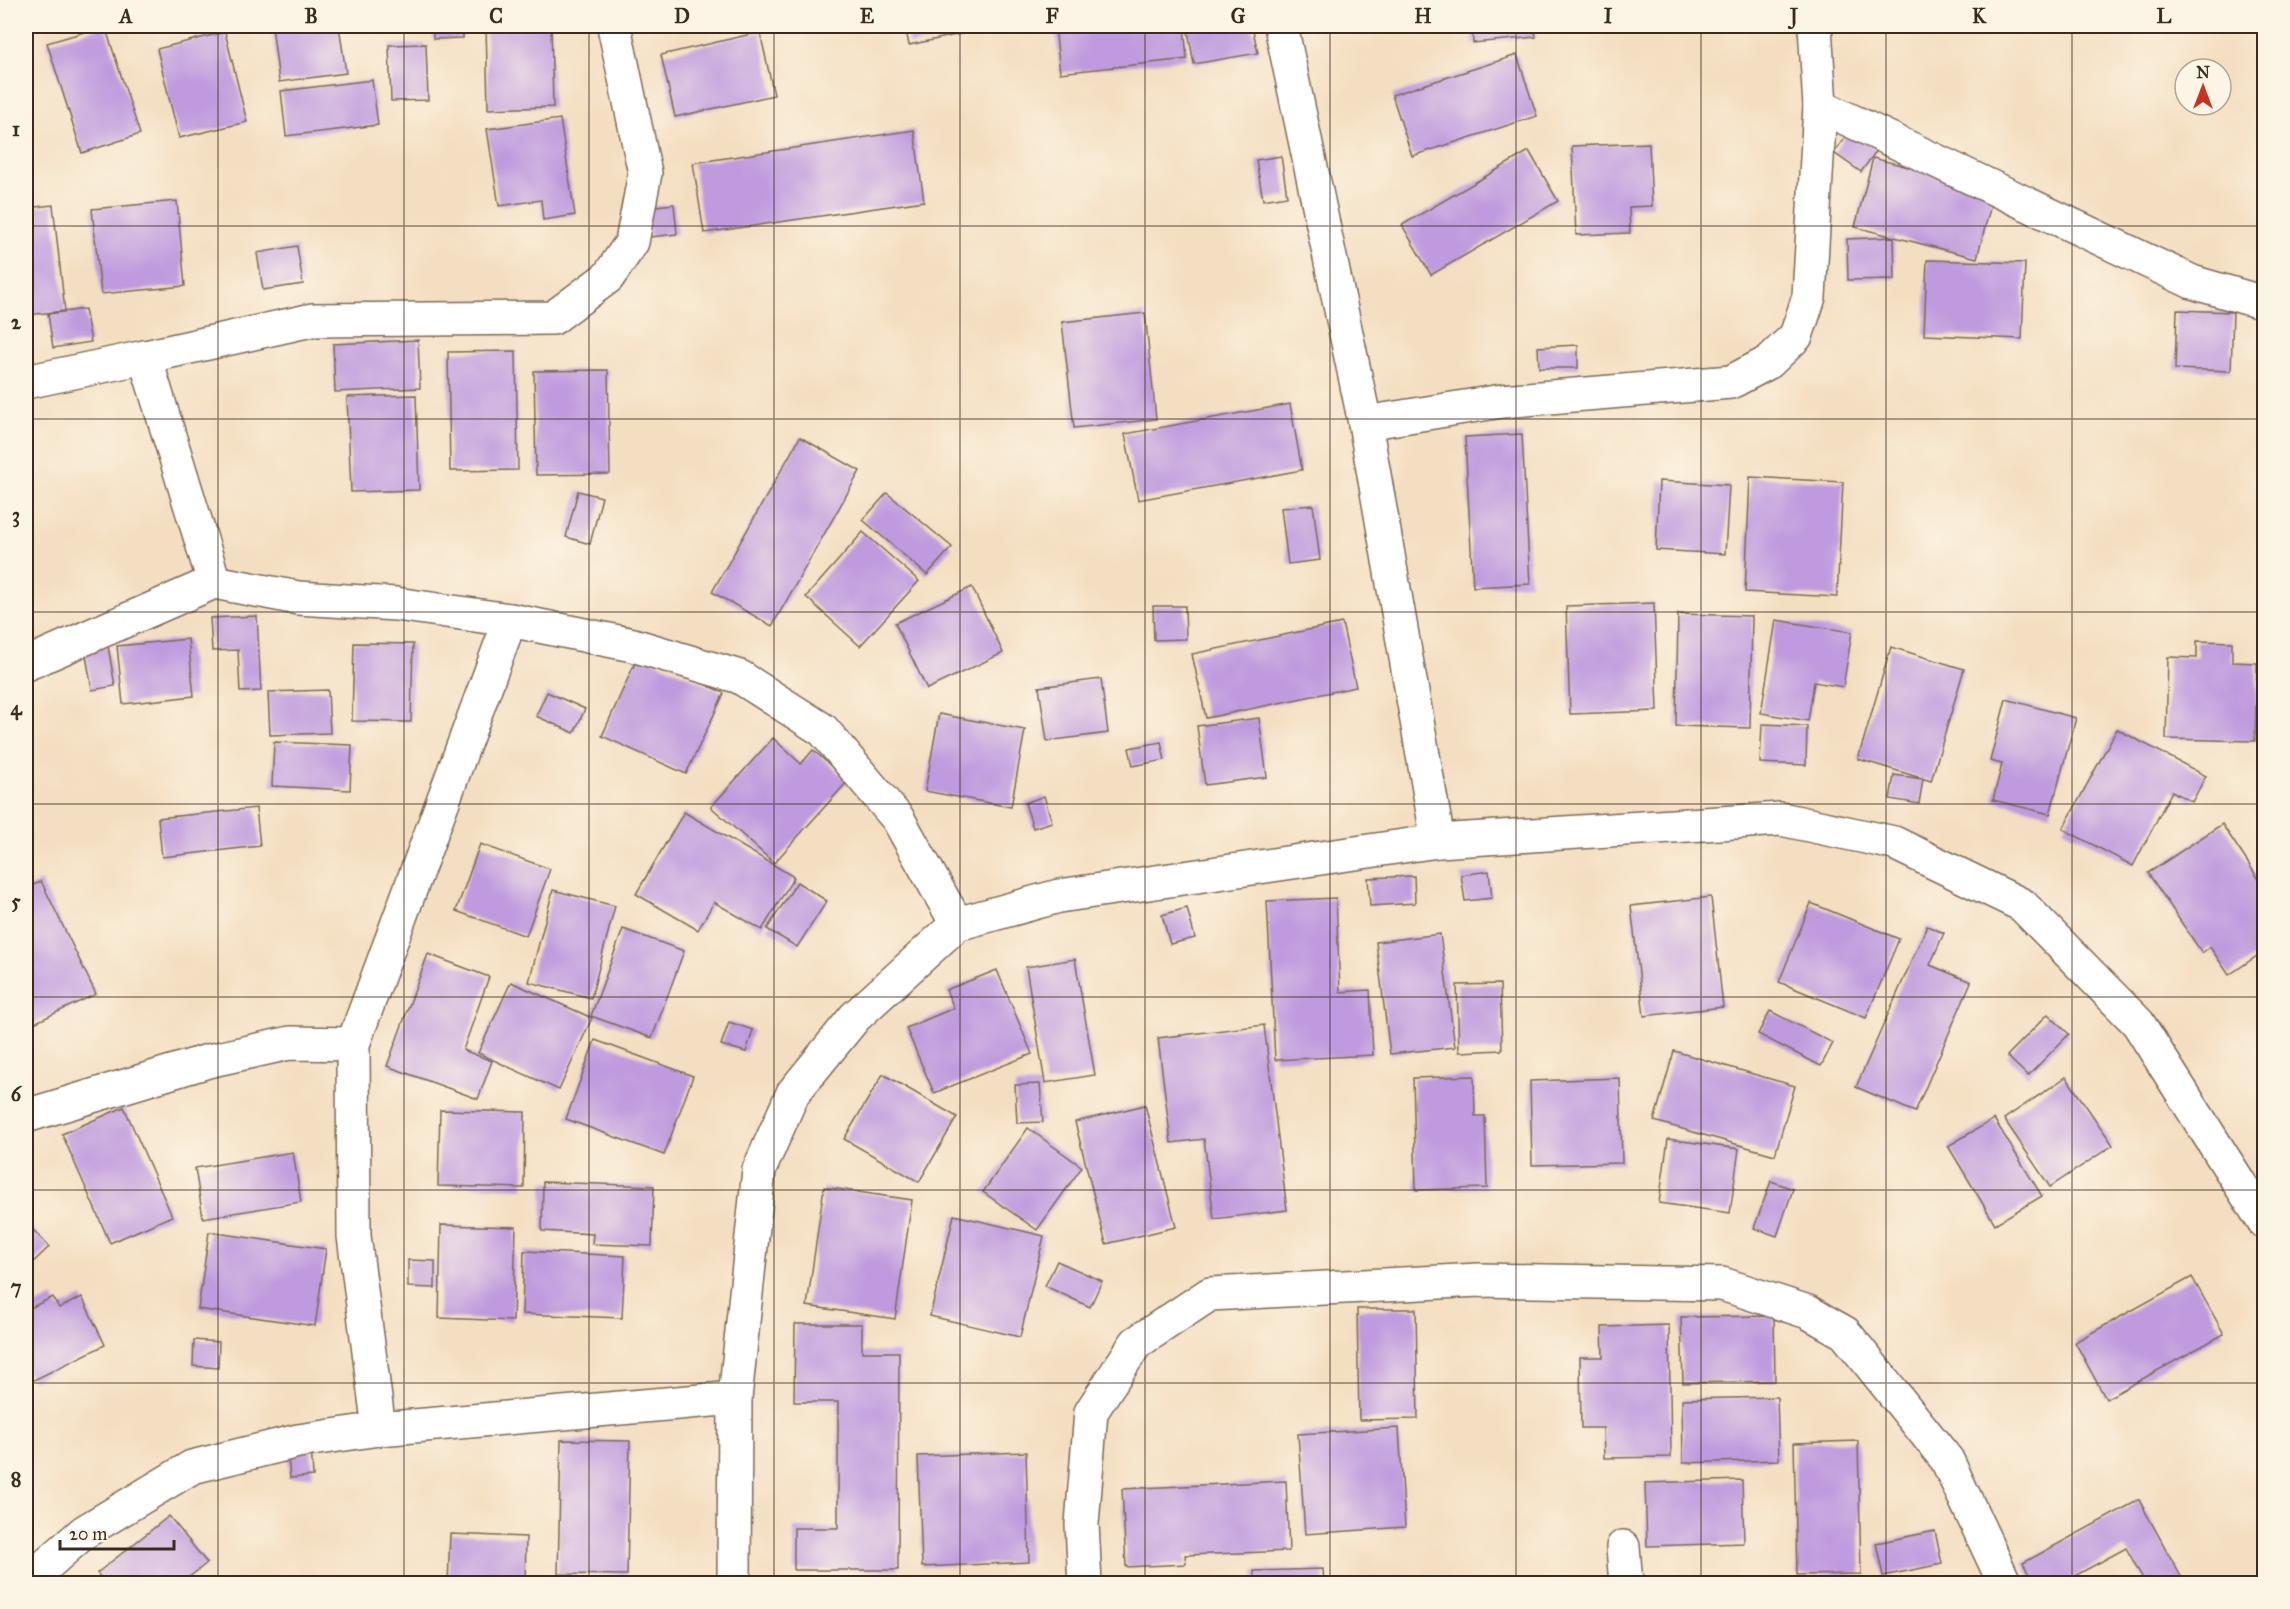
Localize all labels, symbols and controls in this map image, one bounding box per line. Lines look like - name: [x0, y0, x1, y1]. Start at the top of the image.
- text: A: [117, 4, 133, 28]
- text: B: [304, 4, 318, 28]
- text: C: [489, 4, 503, 28]
- text: D: [674, 4, 690, 28]
- text: E: [860, 4, 875, 28]
- text: F: [1045, 4, 1059, 28]
- text: G: [1231, 4, 1246, 28]
- text: H: [1414, 4, 1432, 28]
- text: I: [1604, 4, 1613, 28]
- text: J: [1787, 4, 1799, 30]
- text: K: [1972, 4, 1987, 28]
- text: L: [2157, 4, 2172, 28]
- north arrow: [2173, 57, 2233, 117]
- text: N: [2196, 63, 2210, 82]
- text: 1: [12, 117, 20, 141]
- text: 2: [11, 310, 22, 334]
- text: 3: [12, 503, 20, 528]
- text: 4: [10, 696, 22, 721]
- text: 5: [11, 889, 21, 913]
- text: 6: [11, 1082, 23, 1106]
- text: 7: [11, 1275, 22, 1299]
- text: 8: [11, 1467, 21, 1491]
- scale bar: [60, 1513, 174, 1551]
- text: 20 m: [69, 1523, 107, 1545]

